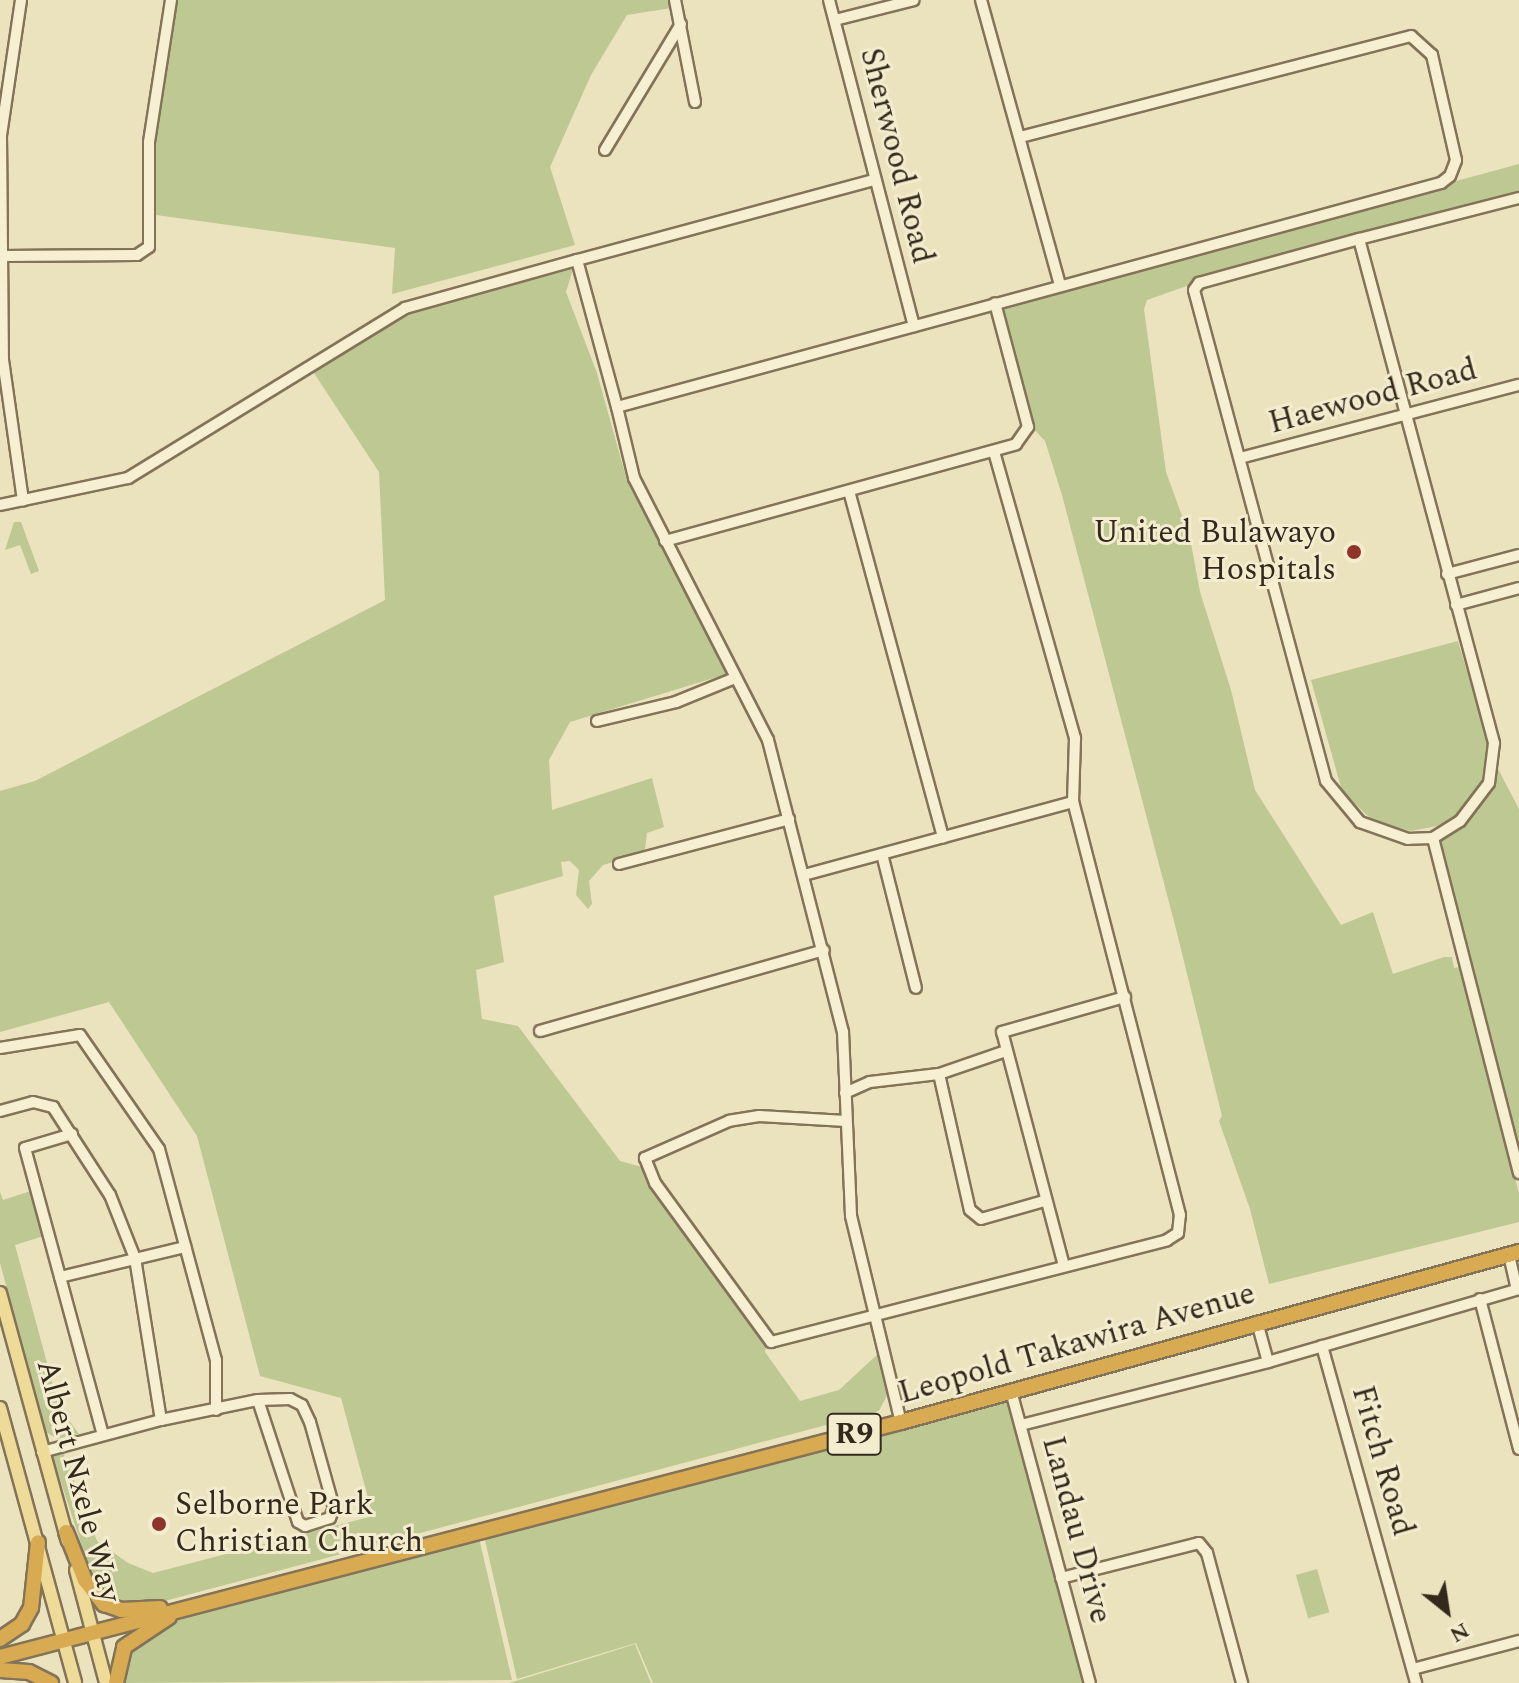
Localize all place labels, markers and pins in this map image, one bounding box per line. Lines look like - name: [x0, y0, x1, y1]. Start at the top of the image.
- place label: United Bulawayo Hospitals: [1093, 515, 1336, 590]
- marker: United Bulawayo Hospitals: [1343, 541, 1365, 563]
- place label: Selborne Park Christian Church: [175, 1487, 423, 1562]
- marker: Selborne Park Christian Church: [150, 1515, 168, 1533]

